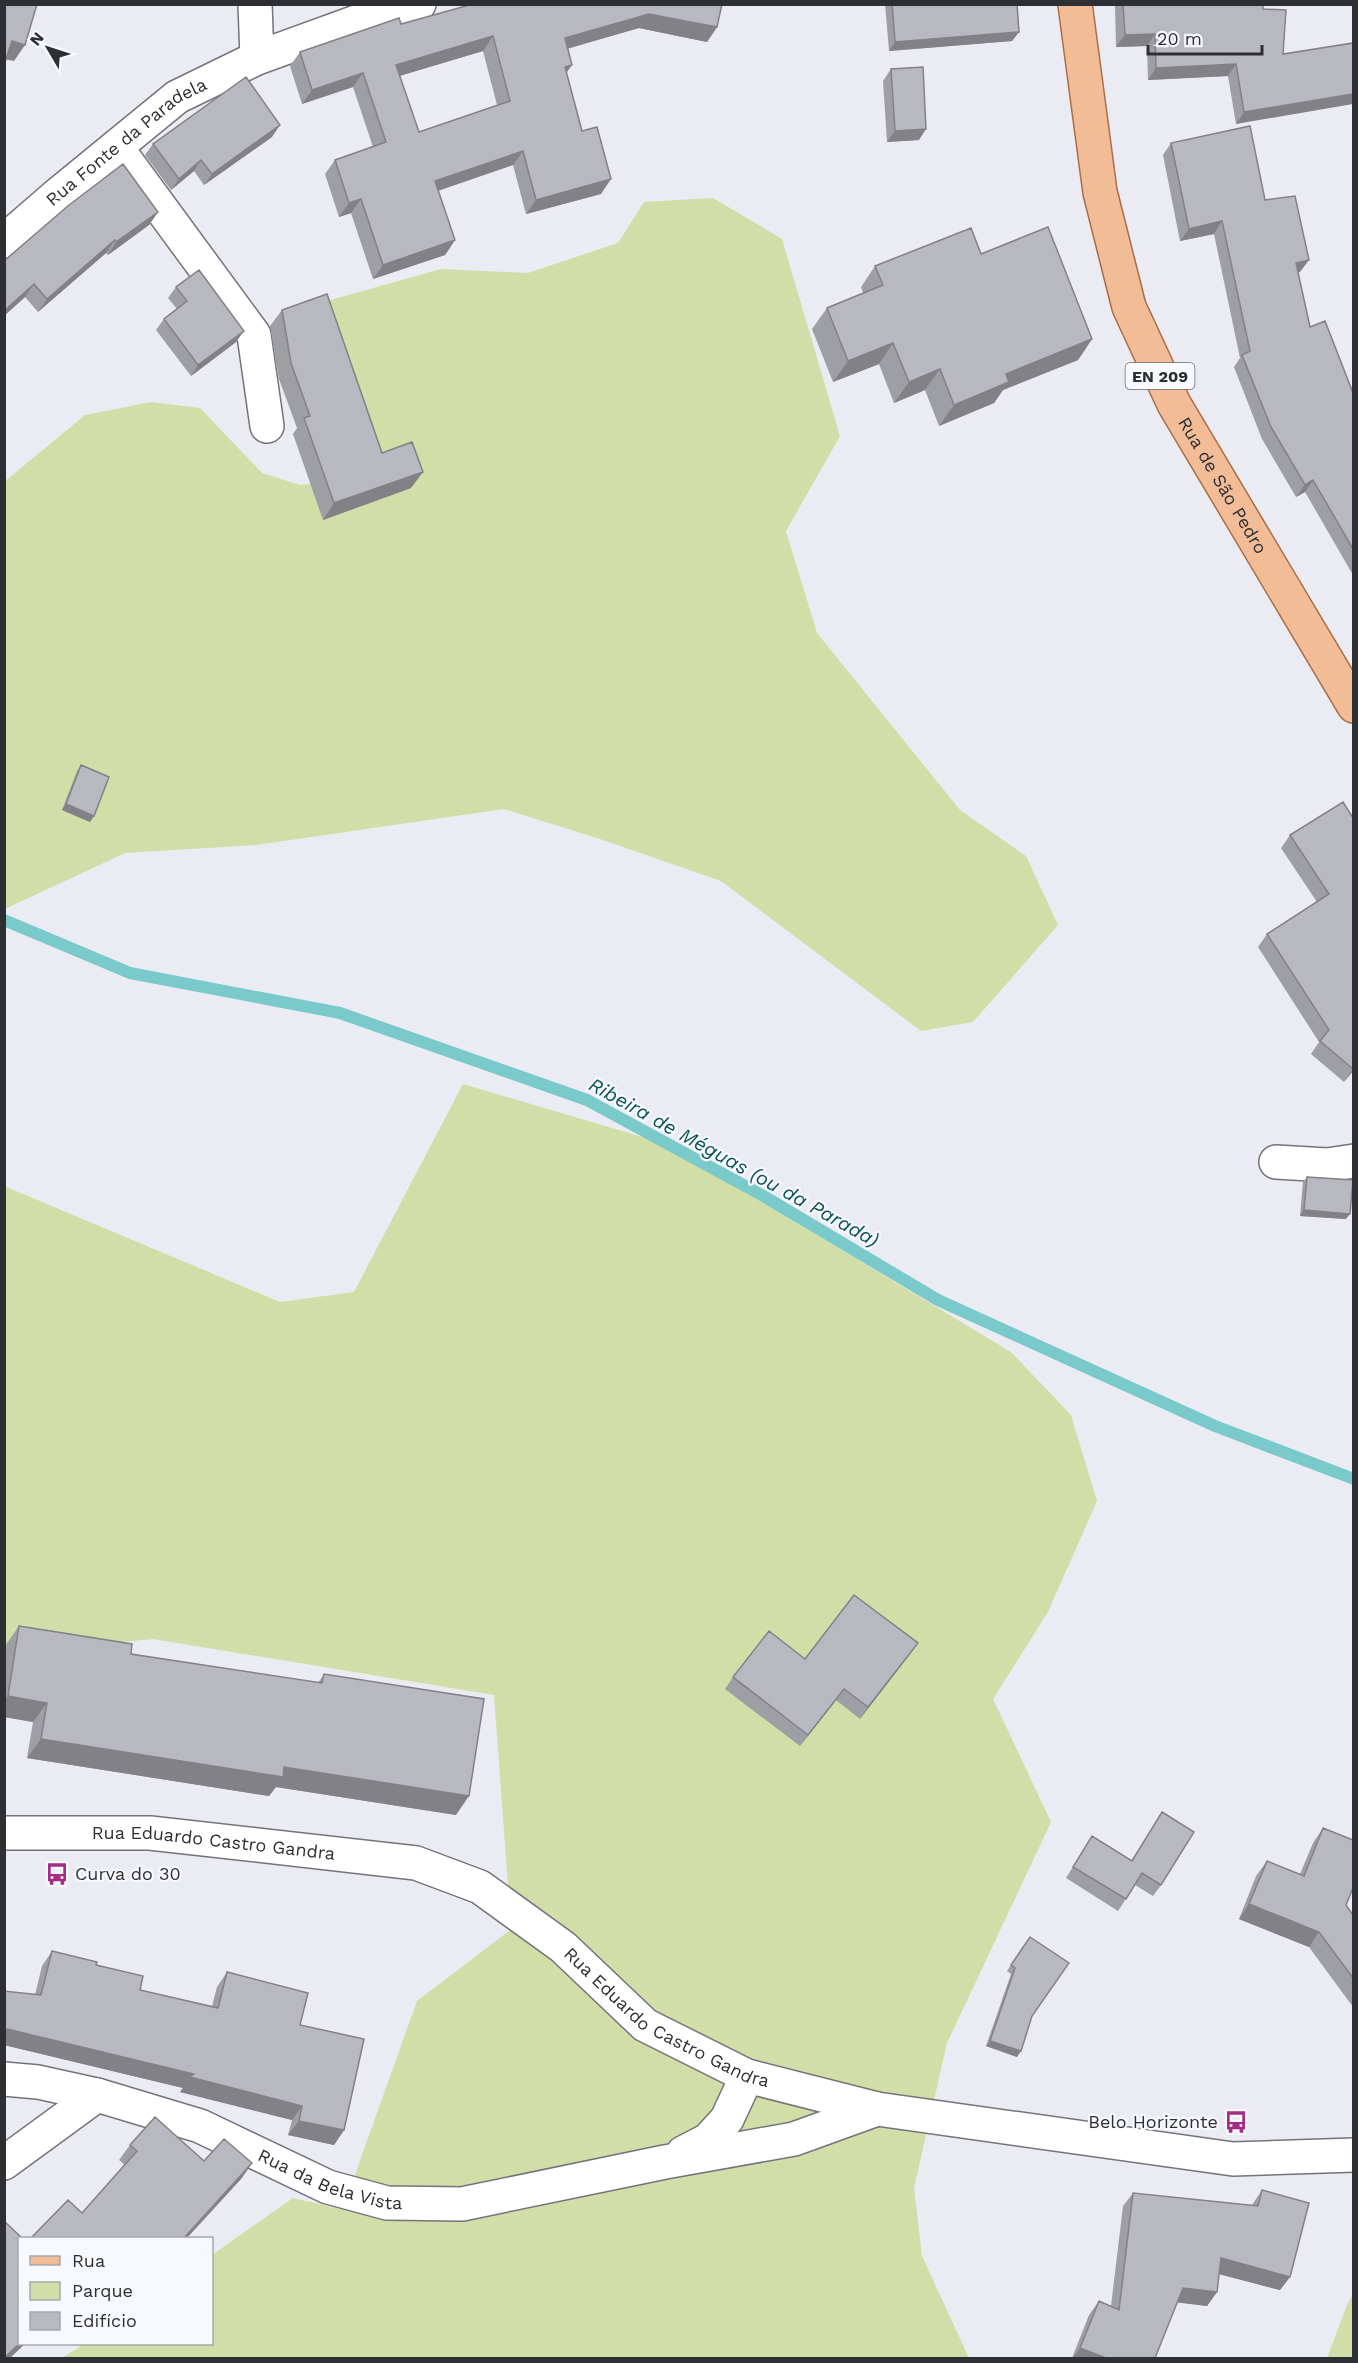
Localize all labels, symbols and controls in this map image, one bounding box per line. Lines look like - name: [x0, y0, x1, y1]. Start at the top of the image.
- north arrow: [18, 18, 78, 78]
- scale bar: [1148, 18, 1262, 56]
- text: N: [26, 28, 48, 49]
- text: 20 m: [1157, 28, 1202, 49]
- street label: Rua Fonte da Paradela: [41, 73, 210, 210]
- road number: EN 209: [1126, 363, 1194, 389]
- street label: Rua de São Pedro: [1174, 413, 1272, 557]
- water label: Ribeira de Méguas (ou da Parada): [585, 1072, 883, 1252]
- street label: Rua Eduardo Castro Gandra: [92, 1822, 336, 1864]
- bus stop icon: Curva do 30: [44, 1861, 70, 1887]
- place label: Curva do 30: [75, 1863, 181, 1884]
- street label: Rua Eduardo Castro Gandra: [560, 1943, 772, 2091]
- bus stop icon: Belo Horizonte: [1223, 2109, 1249, 2135]
- place label: Belo Horizonte: [1088, 2111, 1218, 2132]
- street label: Rua da Bela Vista: [255, 2144, 402, 2213]
- legend: [18, 2237, 213, 2345]
- text: Rua: [72, 2250, 105, 2271]
- text: Parque: [72, 2280, 133, 2301]
- text: Edifício: [72, 2310, 137, 2331]

